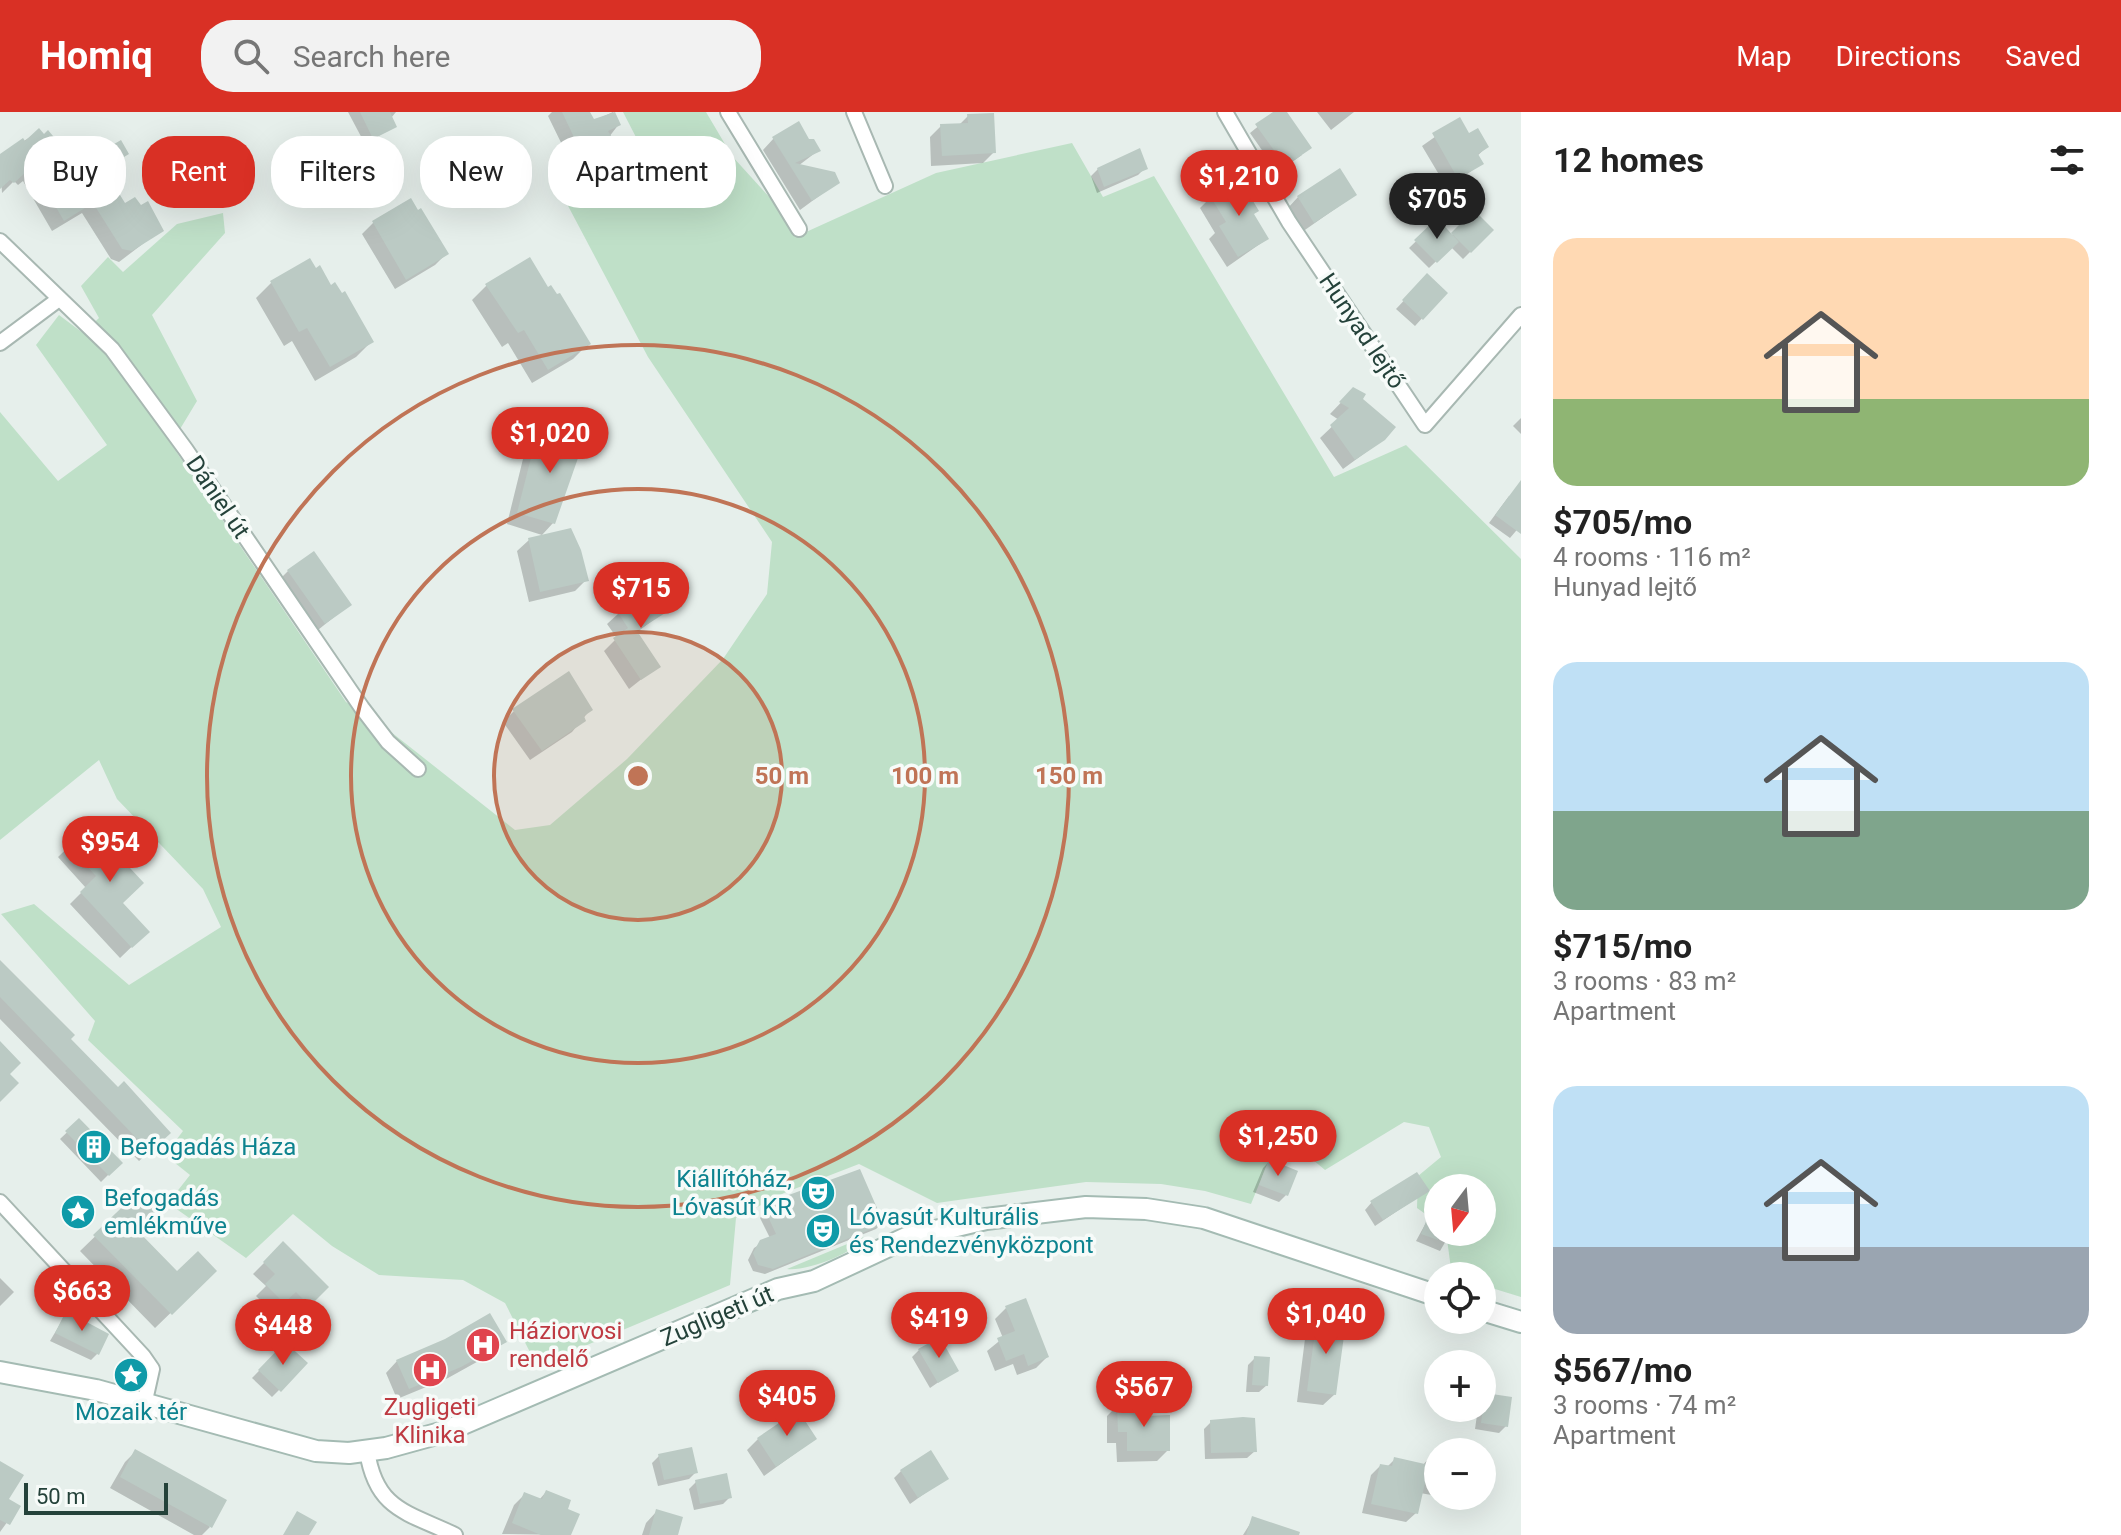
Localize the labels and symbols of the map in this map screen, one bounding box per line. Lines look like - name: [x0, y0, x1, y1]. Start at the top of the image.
- pin: $1,210: [1174, 150, 1304, 218]
- pin: $705: [1390, 173, 1484, 241]
- street label: Hunyad lejtő: [1313, 268, 1411, 394]
- pin: $1,020: [485, 407, 615, 475]
- street label: Dániel út: [180, 450, 256, 544]
- pin: $715: [594, 562, 688, 630]
- centre of rings: [624, 762, 652, 790]
- text: 50 m: [755, 762, 809, 790]
- text: 100 m: [891, 762, 959, 790]
- text: 150 m: [1035, 762, 1103, 790]
- pin: $954: [63, 816, 157, 884]
- pin: $1,250: [1213, 1110, 1343, 1178]
- building icon: Befogadás Háza: [75, 1128, 113, 1166]
- place label: Befogadás Háza: [120, 1133, 296, 1161]
- place label: Kiállítóház, Lóvasút KR: [672, 1165, 792, 1221]
- theatre icon: Kiállítóház, Lóvasút KR: [799, 1174, 837, 1212]
- north arrow: [1424, 1174, 1496, 1246]
- place label: Befogadás emlékműve: [104, 1184, 227, 1240]
- place icon: Befogadás emlékműve: [59, 1193, 97, 1231]
- place label: Lóvasút Kulturális és Rendezvényközpont: [849, 1203, 1094, 1259]
- theatre icon: Lóvasút Kulturális és Rendezvényközpont: [804, 1212, 842, 1250]
- pin: $663: [35, 1265, 129, 1333]
- street label: Zugligeti út: [657, 1280, 778, 1352]
- pin: $1,040: [1261, 1288, 1391, 1356]
- pin: $419: [892, 1292, 986, 1360]
- pin: $448: [236, 1299, 330, 1367]
- place label: Háziorvosi rendelő: [509, 1317, 622, 1373]
- hospital icon: Háziorvosi rendelő: [464, 1326, 502, 1364]
- hospital icon: Zugligeti Klinika: [411, 1351, 449, 1389]
- place icon: Mozaik tér: [112, 1356, 150, 1394]
- pin: $567: [1097, 1361, 1191, 1429]
- pin: $405: [740, 1370, 834, 1438]
- place label: Zugligeti Klinika: [384, 1393, 476, 1449]
- place label: Mozaik tér: [75, 1398, 187, 1426]
- scale bar: [24, 1479, 168, 1515]

